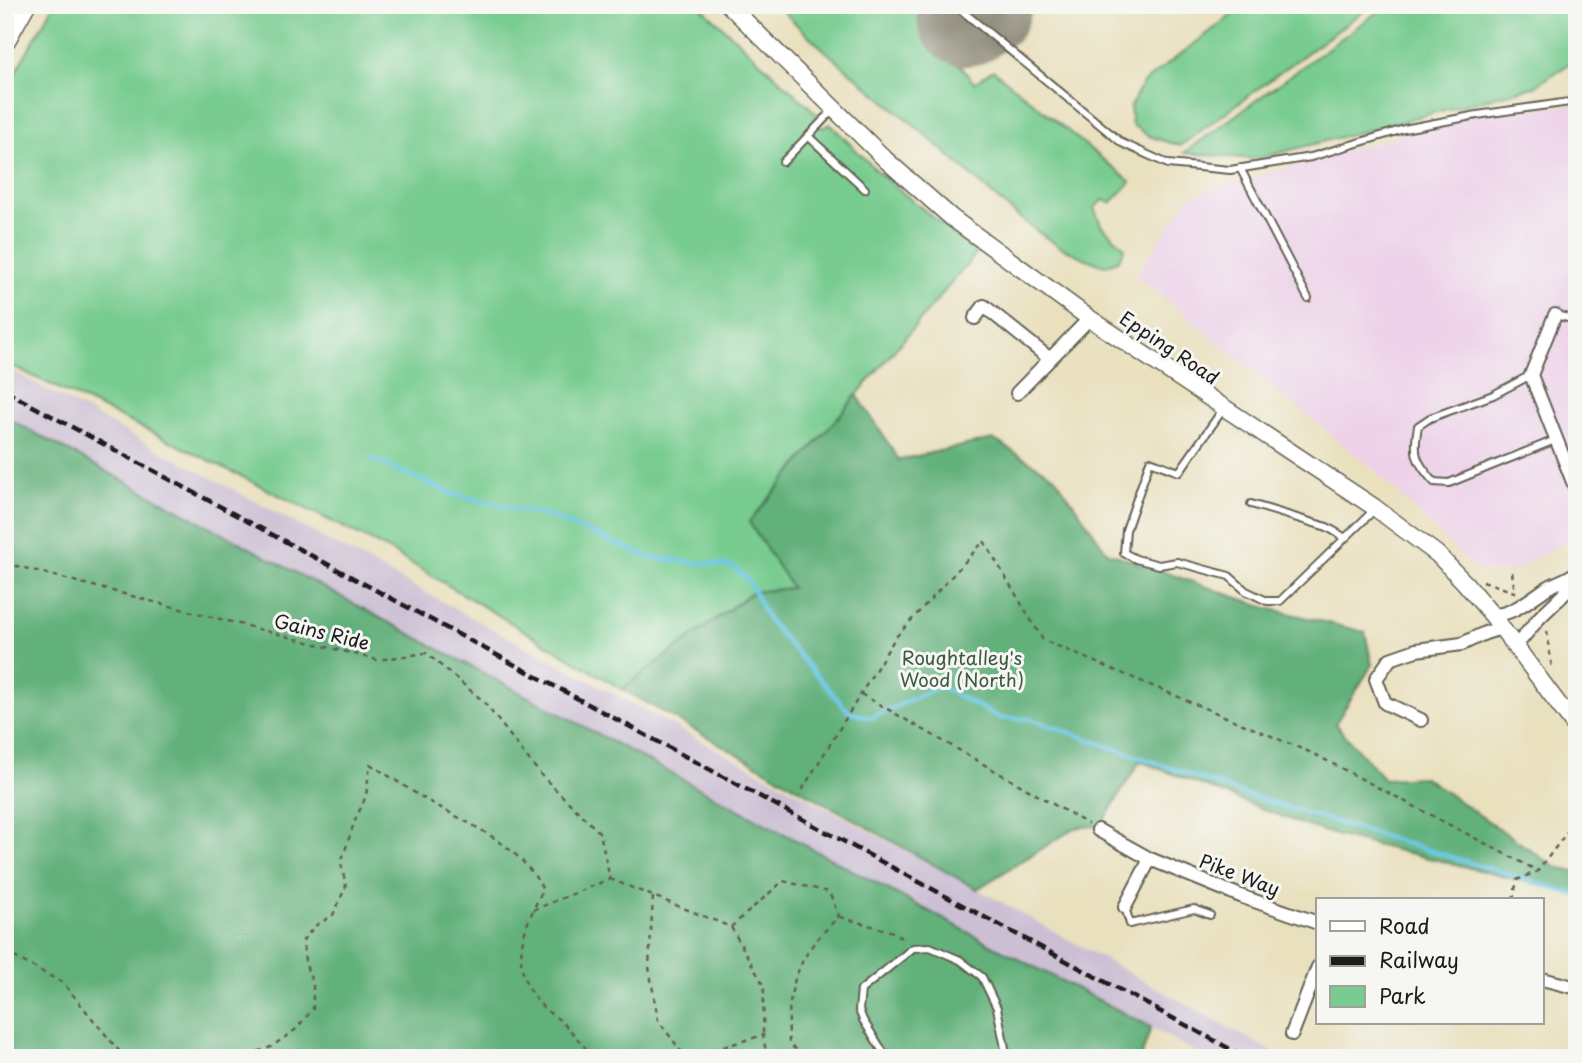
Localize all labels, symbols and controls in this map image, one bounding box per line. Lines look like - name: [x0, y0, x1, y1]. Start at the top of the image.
- street label: Epping Road: [1115, 303, 1225, 391]
- street label: Gains Ride: [271, 606, 373, 656]
- park label: Roughtalley's Wood (North): [900, 643, 1024, 693]
- street label: Pike Way: [1196, 846, 1284, 902]
- legend: [1316, 898, 1544, 1024]
- text: Road: [1379, 909, 1430, 941]
- text: Railway: [1379, 943, 1459, 975]
- text: Park: [1379, 979, 1426, 1011]

